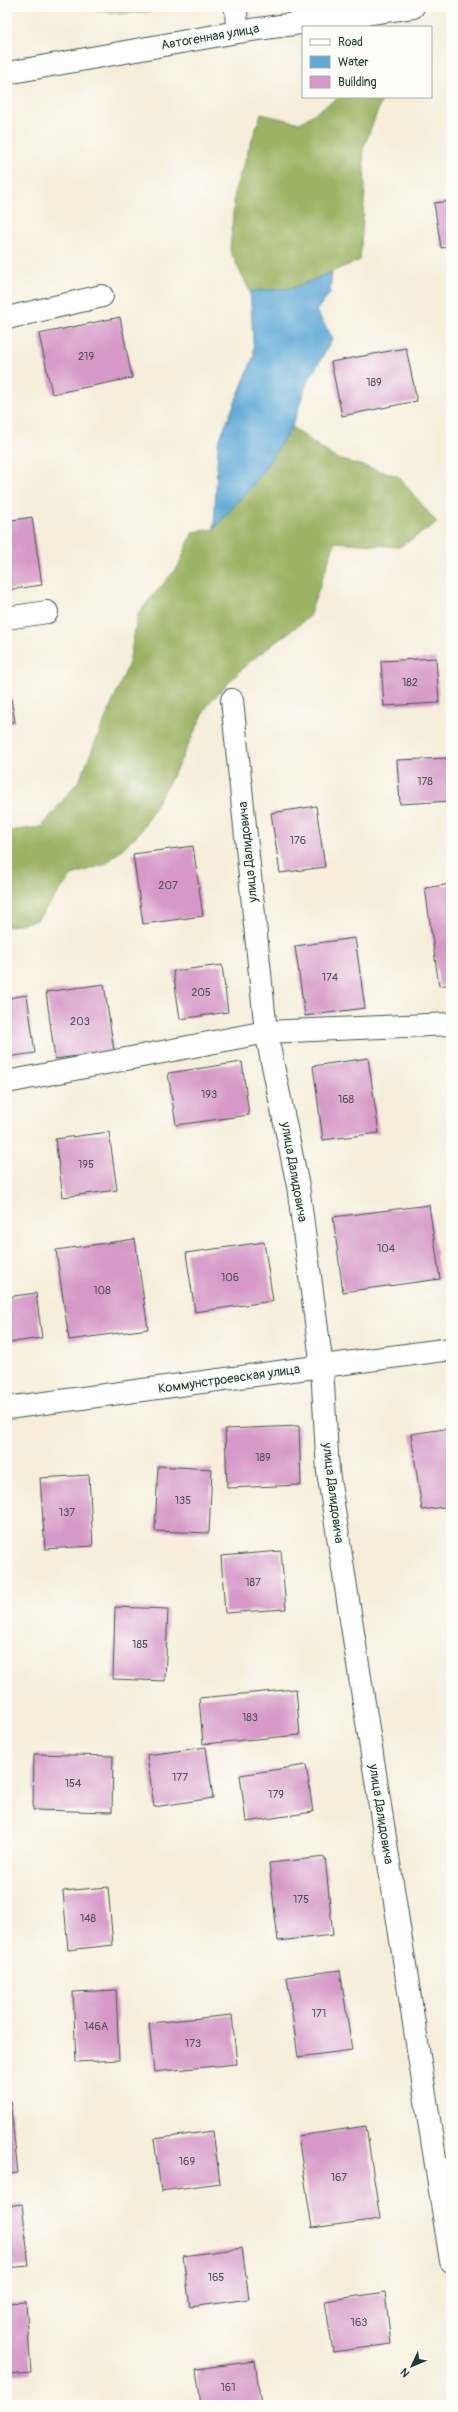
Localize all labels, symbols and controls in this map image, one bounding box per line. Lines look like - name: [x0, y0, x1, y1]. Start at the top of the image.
- street label: Автогенная улица: [160, 20, 260, 54]
- legend: [302, 26, 432, 98]
- text: Road: [338, 35, 363, 50]
- text: Water: [338, 55, 369, 70]
- text: Building: [338, 75, 377, 90]
- house number: 219: [78, 350, 94, 363]
- house number: 189: [366, 376, 382, 389]
- house number: 182: [402, 676, 418, 689]
- house number: 178: [417, 775, 433, 788]
- street label: улица Далидовича: [235, 801, 261, 904]
- house number: 176: [290, 834, 306, 847]
- house number: 207: [158, 879, 178, 892]
- house number: 174: [322, 971, 339, 984]
- house number: 205: [191, 986, 211, 999]
- house number: 203: [70, 1015, 90, 1028]
- house number: 193: [201, 1088, 217, 1101]
- house number: 168: [338, 1093, 355, 1106]
- street label: улица Далидовича: [277, 1120, 311, 1223]
- house number: 195: [78, 1158, 94, 1171]
- house number: 104: [377, 1242, 396, 1255]
- house number: 106: [221, 1271, 239, 1284]
- house number: 108: [93, 1284, 111, 1297]
- street label: Коммунстроевская улица: [157, 1361, 301, 1397]
- street label: улица Далидовича: [319, 1441, 347, 1544]
- house number: 189: [255, 1451, 271, 1464]
- house number: 135: [175, 1494, 191, 1507]
- house number: 137: [59, 1506, 75, 1519]
- house number: 187: [245, 1576, 261, 1589]
- house number: 185: [132, 1638, 148, 1651]
- house number: 183: [242, 1711, 258, 1724]
- street label: улица Далидовича: [365, 1762, 397, 1865]
- house number: 177: [172, 1771, 188, 1784]
- house number: 154: [65, 1777, 82, 1790]
- house number: 179: [268, 1788, 284, 1801]
- house number: 175: [293, 1893, 309, 1906]
- house number: 148: [80, 1912, 97, 1925]
- house number: 171: [312, 2007, 326, 2020]
- house number: 146А: [84, 2020, 108, 2033]
- house number: 173: [185, 2037, 201, 2050]
- house number: 169: [179, 2155, 196, 2168]
- house number: 167: [331, 2171, 347, 2184]
- house number: 165: [208, 2271, 224, 2284]
- house number: 163: [351, 2316, 367, 2329]
- north arrow: [392, 2346, 432, 2386]
- text: N: [398, 2365, 412, 2380]
- house number: 161: [220, 2381, 236, 2394]

